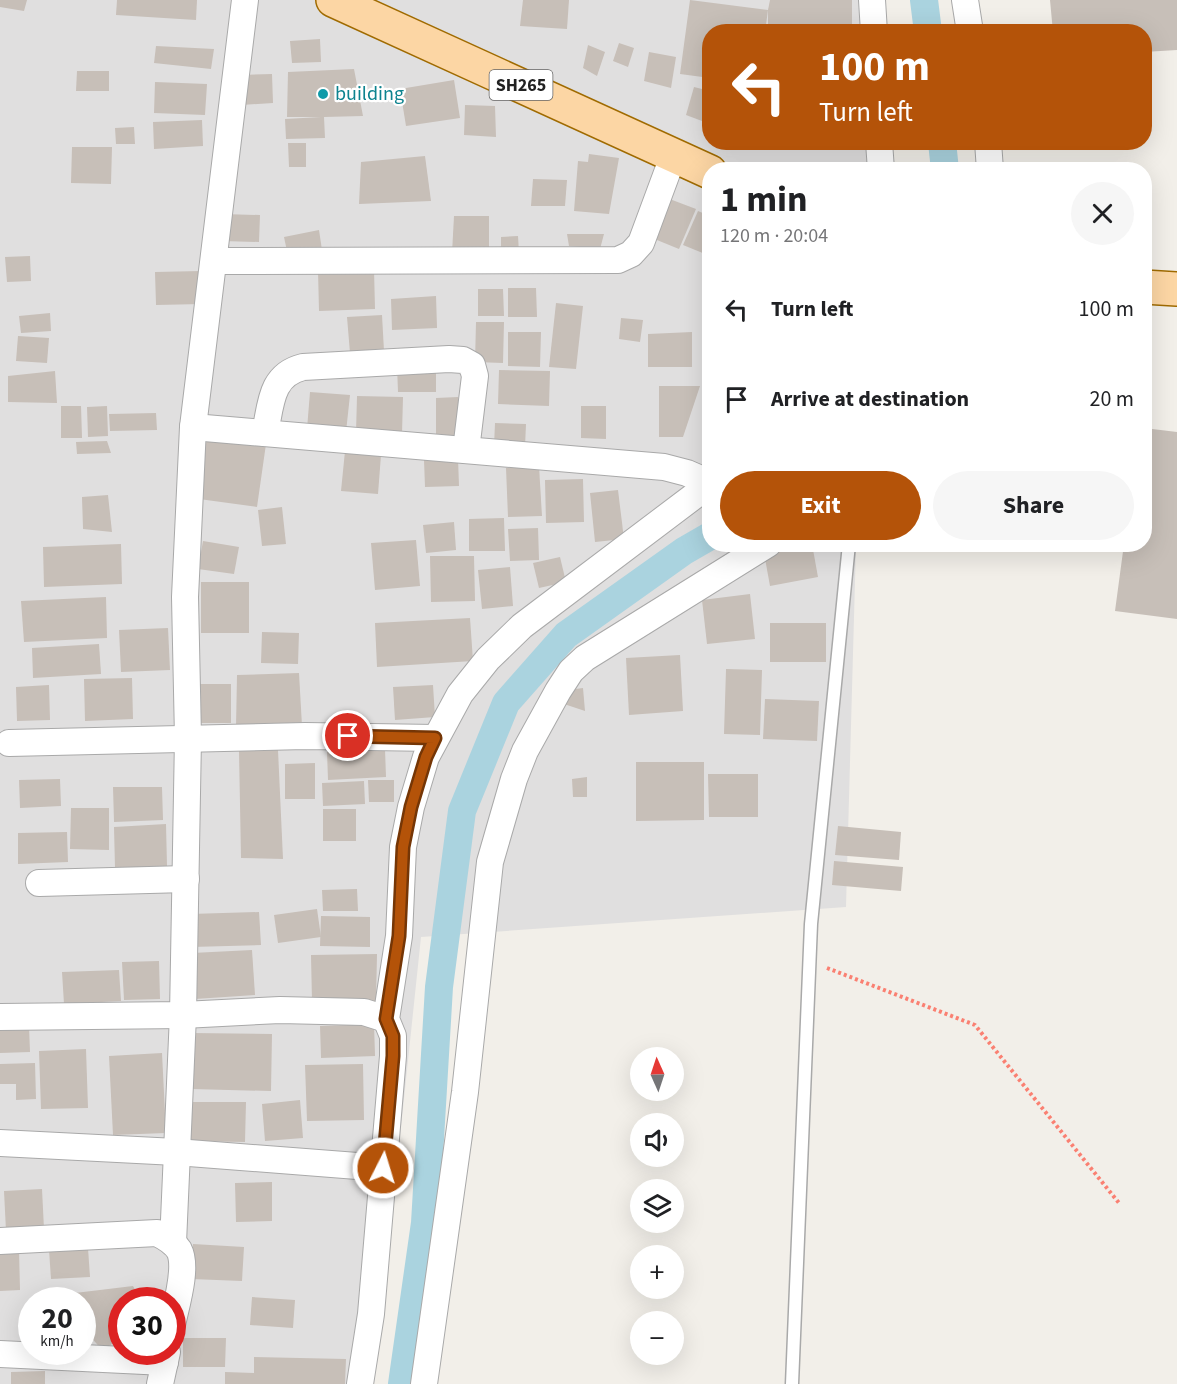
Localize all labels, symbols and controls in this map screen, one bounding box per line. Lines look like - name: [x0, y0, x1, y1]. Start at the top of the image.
- text: 100 m: [819, 37, 930, 97]
- icon: left: [720, 48, 798, 126]
- road number: SH265: [490, 70, 552, 100]
- place label: building: [335, 80, 404, 108]
- marker: building: [316, 87, 330, 101]
- text: Turn left: [819, 93, 913, 132]
- text: 1 min: [720, 174, 808, 225]
- button: close: [1071, 182, 1134, 245]
- text: 120 m · 20:04: [720, 222, 828, 250]
- icon: left: [720, 293, 753, 326]
- text: Turn left: [771, 293, 853, 325]
- text: 100 m: [1079, 293, 1134, 325]
- icon: arrive: [720, 383, 753, 416]
- text: Arrive at destination: [771, 383, 969, 415]
- text: 20 m: [1089, 383, 1134, 415]
- button: Exit: [720, 471, 921, 540]
- button: Share: [933, 471, 1134, 540]
- pin: [322, 710, 373, 761]
- icon: arrive: [331, 719, 364, 752]
- north arrow: [630, 1047, 684, 1101]
- map controls: [630, 1047, 684, 1365]
- button: sound: [630, 1113, 684, 1167]
- position arrow: [351, 1136, 415, 1200]
- button: layers: [630, 1179, 684, 1233]
- button: +: [630, 1245, 684, 1299]
- speed limit sign: 30: [108, 1287, 186, 1365]
- text: 20: [41, 1297, 73, 1340]
- button: −: [630, 1311, 684, 1365]
- text: km/h: [40, 1331, 74, 1352]

